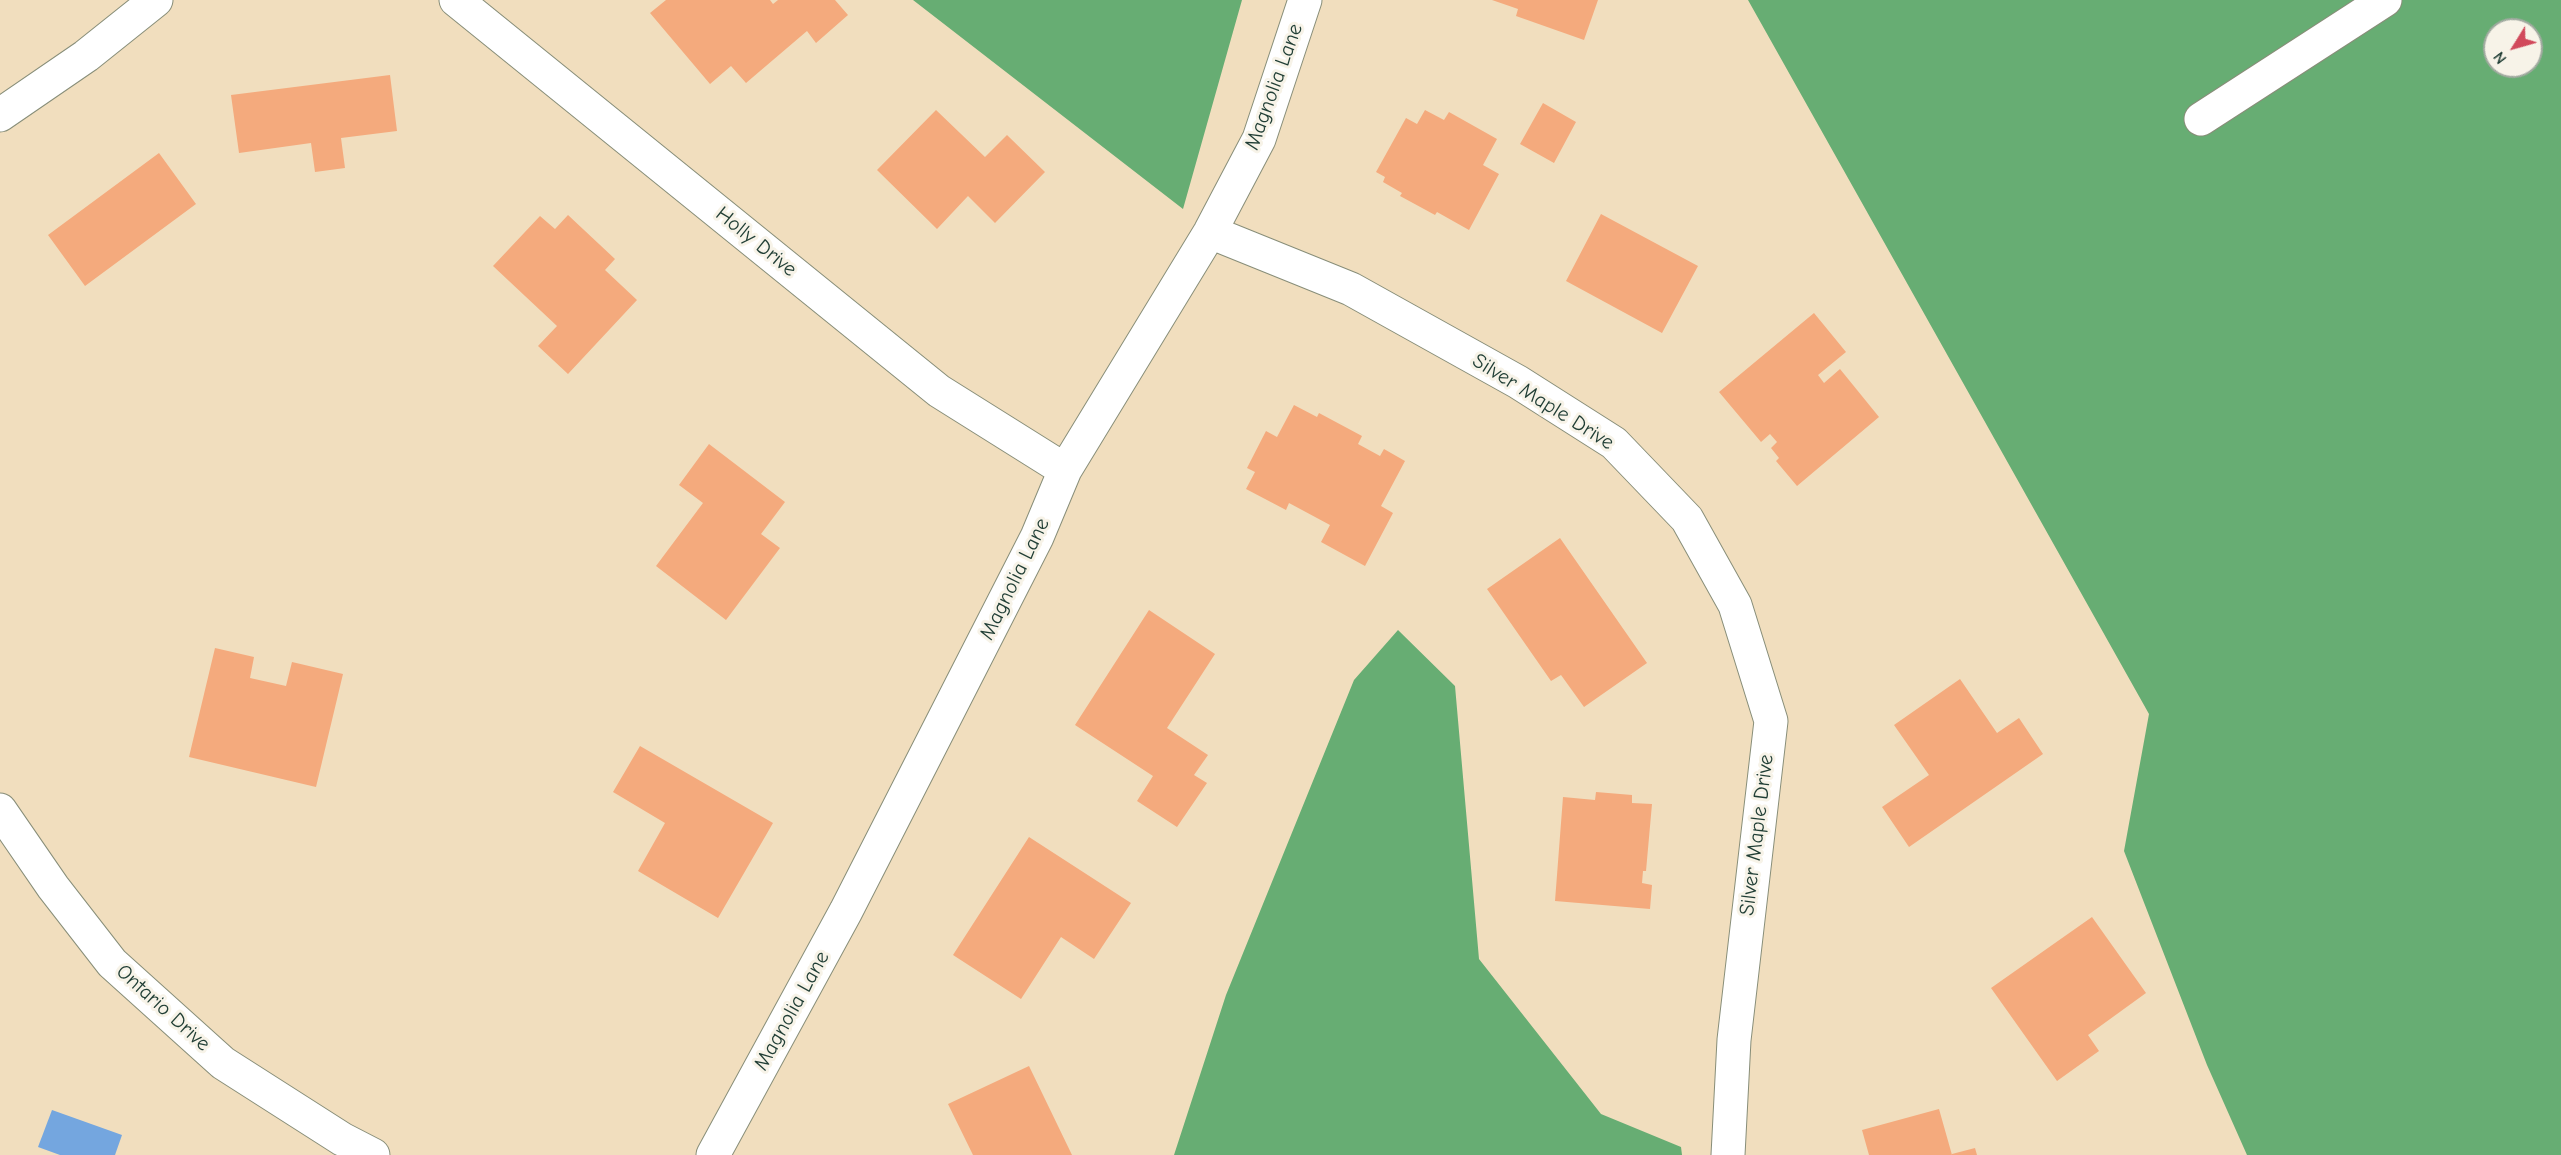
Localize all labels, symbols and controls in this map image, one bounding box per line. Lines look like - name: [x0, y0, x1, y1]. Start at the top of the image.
- north arrow: [2483, 18, 2543, 78]
- street label: Magnolia Lane: [1239, 20, 1309, 154]
- text: N: [2490, 48, 2511, 67]
- street label: Holly Drive: [710, 202, 802, 282]
- street label: Silver Maple Drive: [1468, 348, 1618, 456]
- street label: Magnolia Lane: [975, 514, 1055, 644]
- street label: Silver Maple Drive: [1735, 753, 1779, 917]
- street label: Magnolia Lane: [749, 947, 835, 1075]
- street label: Ontario Drive: [111, 959, 215, 1057]

